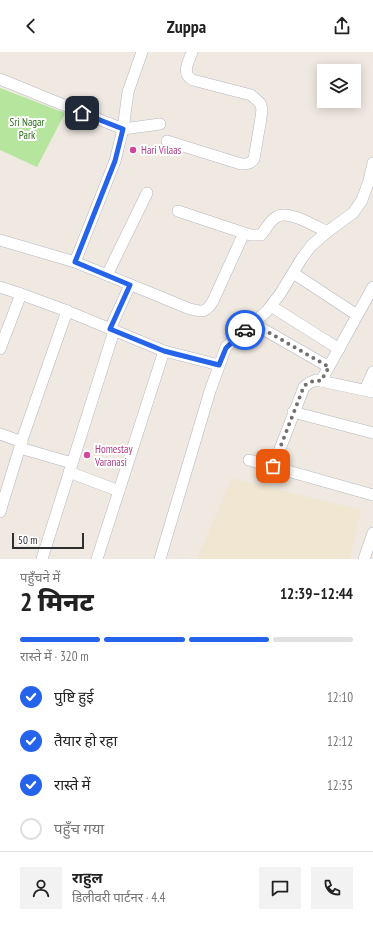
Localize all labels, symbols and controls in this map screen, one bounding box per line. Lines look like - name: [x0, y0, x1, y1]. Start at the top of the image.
- icon: back: [20, 15, 42, 37]
- text: Zuppa: [167, 15, 206, 38]
- icon: share: [331, 15, 353, 37]
- map controls: [317, 64, 361, 108]
- button: layers: [317, 64, 361, 108]
- pin: [65, 96, 99, 130]
- icon: home: [71, 102, 93, 124]
- park label: Sri Nagar Park: [10, 115, 44, 142]
- place label: Hari Vilaas: [141, 143, 182, 157]
- marker: Hari Vilaas: [128, 145, 138, 155]
- courier: [225, 310, 265, 350]
- icon: car: [234, 319, 256, 341]
- place label: Homestay Varanasi: [94, 442, 133, 469]
- pin: [256, 449, 290, 483]
- marker: Homestay Varanasi: [82, 450, 92, 460]
- icon: bag: [262, 455, 284, 477]
- scale bar: [12, 531, 84, 550]
- text: 50 m: [18, 533, 37, 547]
- text: पहुँचने में: [20, 569, 60, 586]
- text: 12:39–12:44: [280, 584, 353, 603]
- text: 2 मिनट: [20, 585, 94, 618]
- text: रास्ते में · 320 m: [20, 648, 89, 665]
- icon: check: [20, 686, 42, 708]
- text: पुष्टि हुई: [54, 687, 94, 706]
- text: 12:10: [327, 689, 353, 706]
- icon: check: [20, 730, 42, 752]
- text: तैयार हो रहा: [54, 731, 117, 750]
- text: 12:12: [327, 733, 353, 750]
- icon: check: [20, 774, 42, 796]
- text: रास्ते में: [54, 775, 91, 794]
- text: 12:35: [327, 777, 353, 794]
- text: पहुँच गया: [54, 819, 104, 838]
- button: person: [20, 867, 62, 909]
- button: chat: [259, 867, 301, 909]
- button: phone: [311, 867, 353, 909]
- text: राहुल: [72, 868, 103, 887]
- text: डिलीवरी पार्टनर · 4.4: [72, 889, 165, 906]

